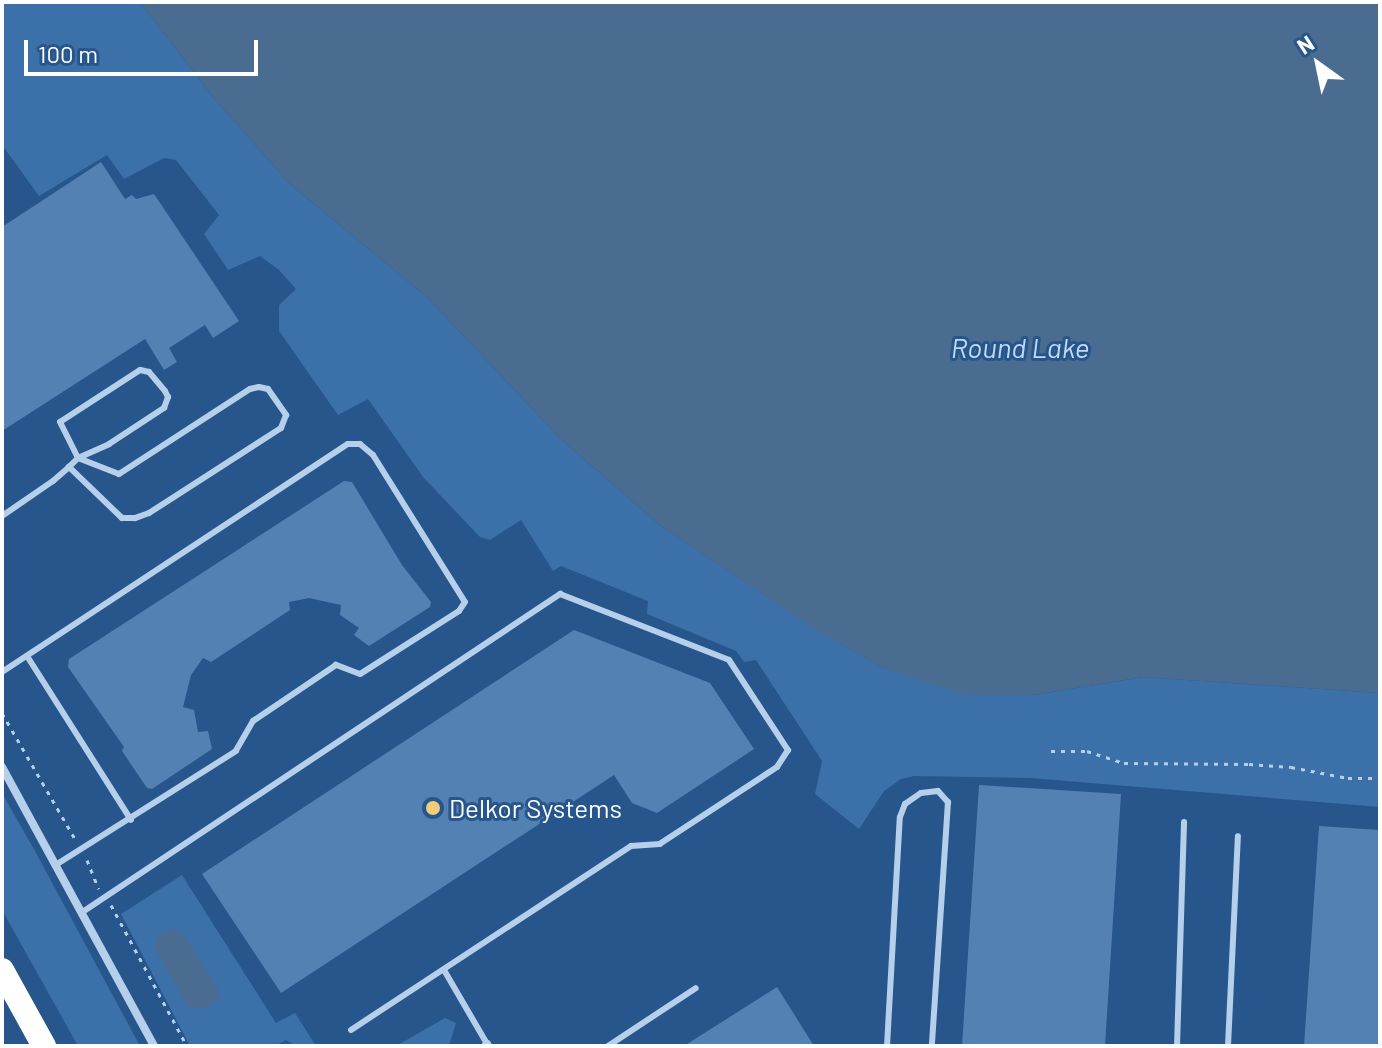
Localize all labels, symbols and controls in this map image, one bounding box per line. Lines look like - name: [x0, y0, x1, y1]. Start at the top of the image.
- scale bar: [28, 24, 262, 74]
- north arrow: [1278, 24, 1358, 104]
- text: N: [1292, 29, 1318, 59]
- text: 100 m: [38, 39, 98, 68]
- water label: Round Lake: [951, 330, 1089, 364]
- place label: Delkor Systems: [449, 792, 622, 824]
- marker: Delkor Systems: [424, 799, 442, 817]

